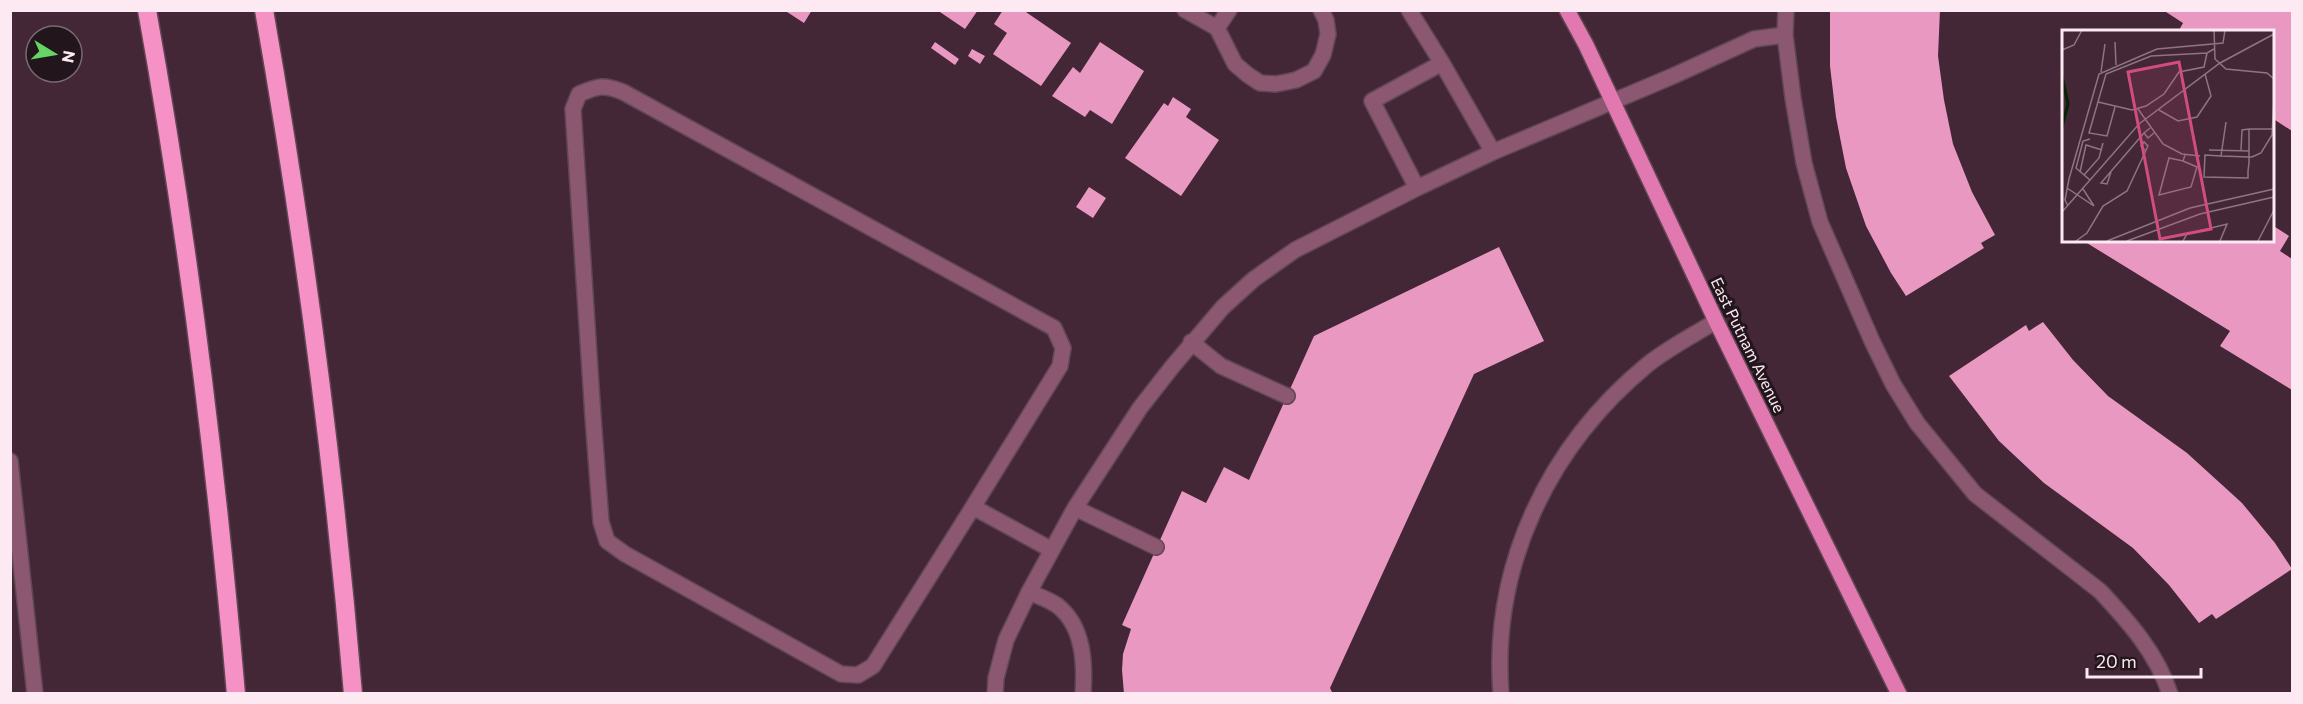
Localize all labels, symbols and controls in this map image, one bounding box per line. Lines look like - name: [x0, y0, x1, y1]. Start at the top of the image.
- north arrow: [24, 24, 84, 84]
- inset map: [2062, 30, 2273, 242]
- text: N: [59, 49, 80, 65]
- street label: East Putnam Avenue: [1707, 274, 1789, 416]
- scale bar: [2087, 641, 2201, 679]
- text: 20 m: [2096, 650, 2137, 672]

